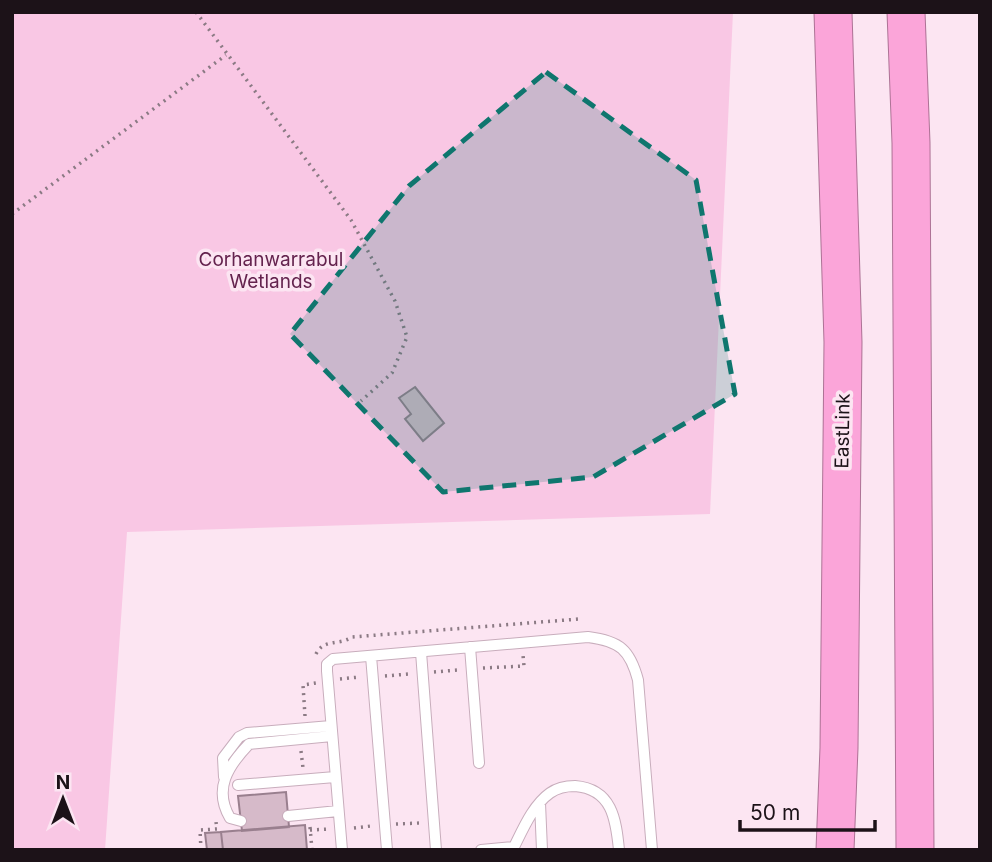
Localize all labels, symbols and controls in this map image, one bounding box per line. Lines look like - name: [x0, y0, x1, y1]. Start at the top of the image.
- park label: Corhanwarrabul Wetlands: [199, 248, 343, 293]
- street label: EastLink: [830, 393, 855, 469]
- north arrow: [28, 764, 98, 834]
- text: N: [56, 771, 70, 794]
- scale bar: [740, 788, 875, 832]
- text: 50 m: [750, 800, 800, 825]

